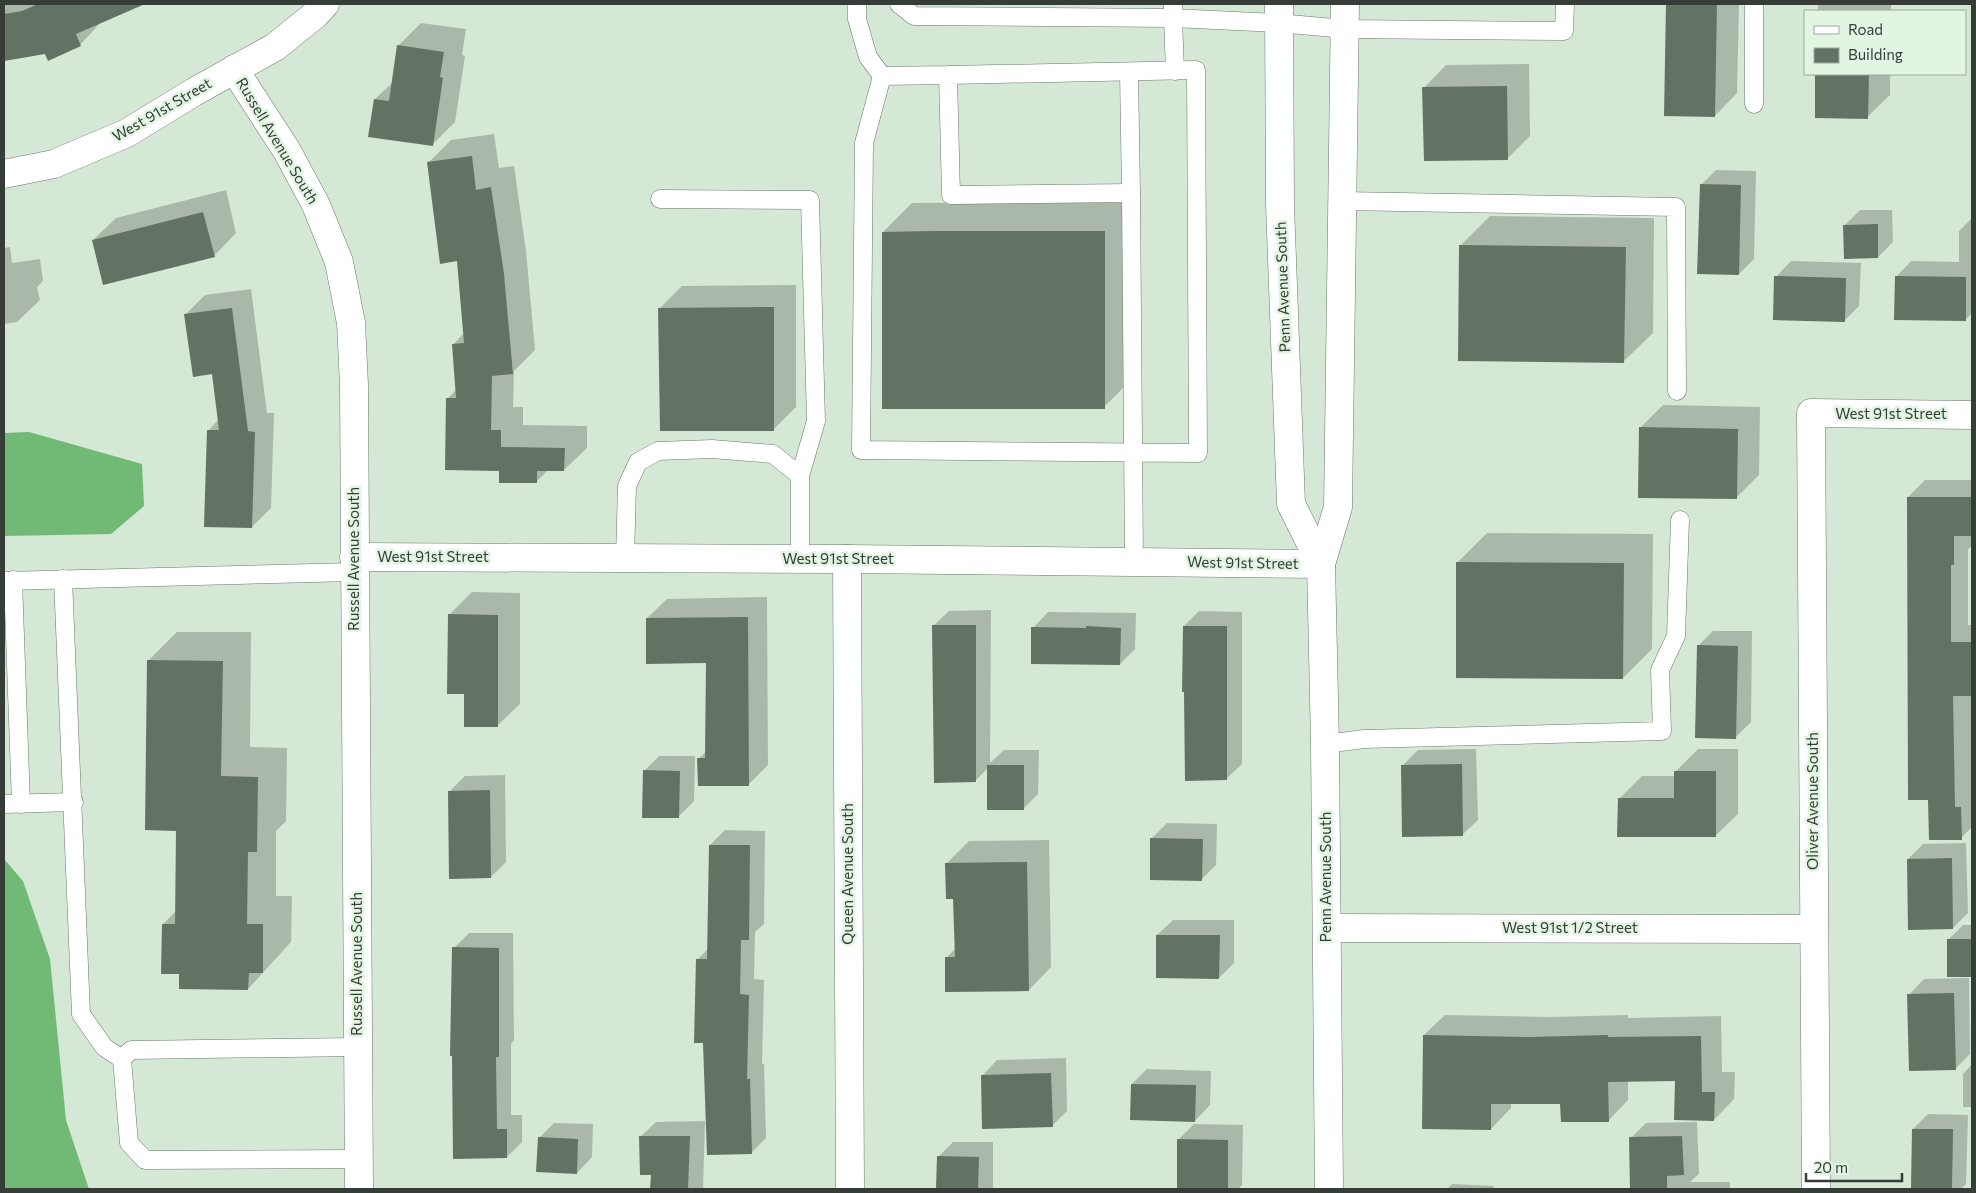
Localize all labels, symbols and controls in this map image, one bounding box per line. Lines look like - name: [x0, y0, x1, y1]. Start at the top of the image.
- legend: [1804, 10, 1966, 75]
- text: Road: [1848, 20, 1883, 38]
- text: Building: [1848, 45, 1903, 63]
- street label: West 91st Street: [109, 73, 214, 145]
- street label: Russell Avenue South: [233, 74, 323, 207]
- street label: Penn Avenue South: [1271, 221, 1293, 353]
- street label: West 91st Street: [1835, 404, 1947, 422]
- street label: Russell Avenue South: [344, 487, 362, 631]
- street label: West 91st Street: [377, 547, 489, 565]
- street label: West 91st Street: [782, 549, 894, 567]
- street label: West 91st Street: [1187, 552, 1299, 572]
- street label: Oliver Avenue South: [1803, 732, 1821, 870]
- street label: Queen Avenue South: [838, 803, 856, 945]
- street label: Penn Avenue South: [1316, 812, 1334, 942]
- street label: Russell Avenue South: [347, 892, 365, 1036]
- street label: West 91st 1/2 Street: [1502, 918, 1638, 936]
- scale bar: [1806, 1150, 1902, 1182]
- text: 20 m: [1814, 1158, 1848, 1176]

